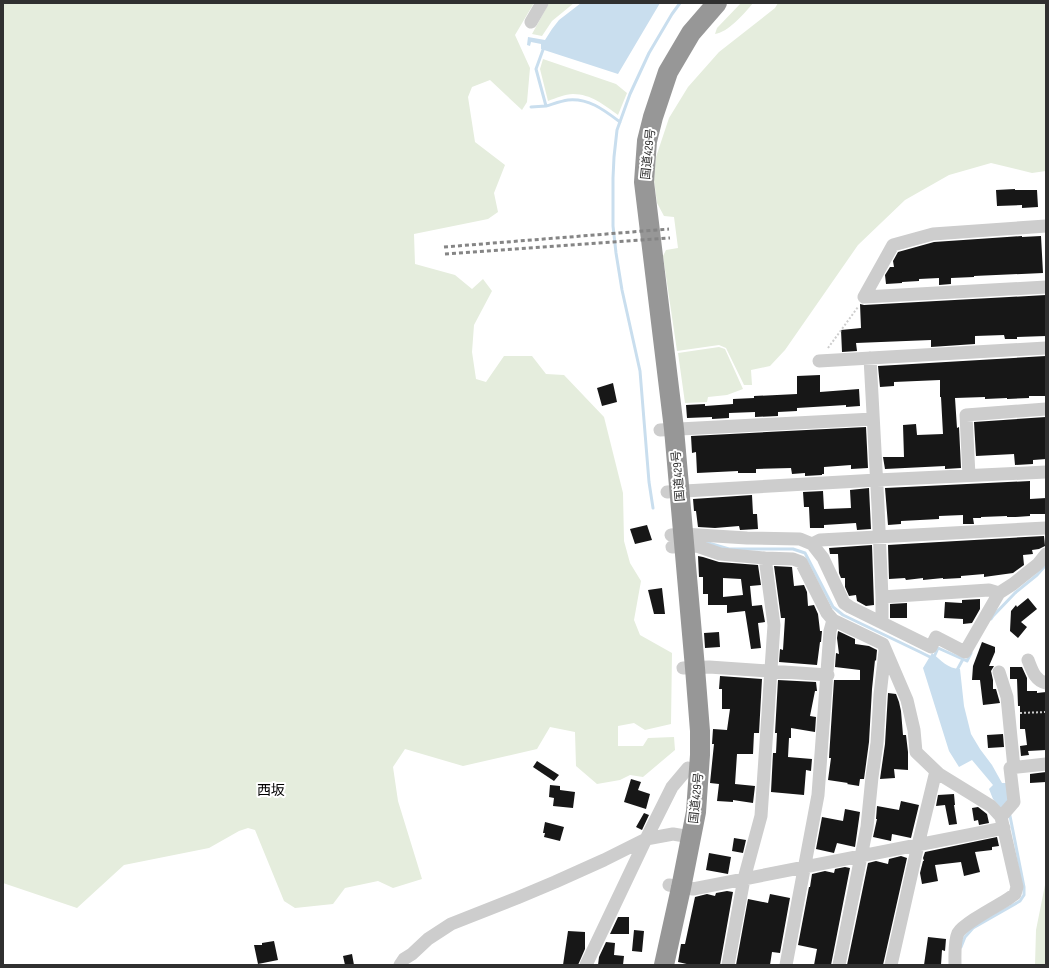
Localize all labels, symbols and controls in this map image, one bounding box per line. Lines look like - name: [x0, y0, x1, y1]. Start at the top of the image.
- street label: 国道429号: [638, 128, 659, 180]
- street label: 国道429号: [669, 450, 688, 502]
- street label: 国道429号: [686, 772, 707, 824]
- district label: 西坂: [257, 782, 285, 799]

